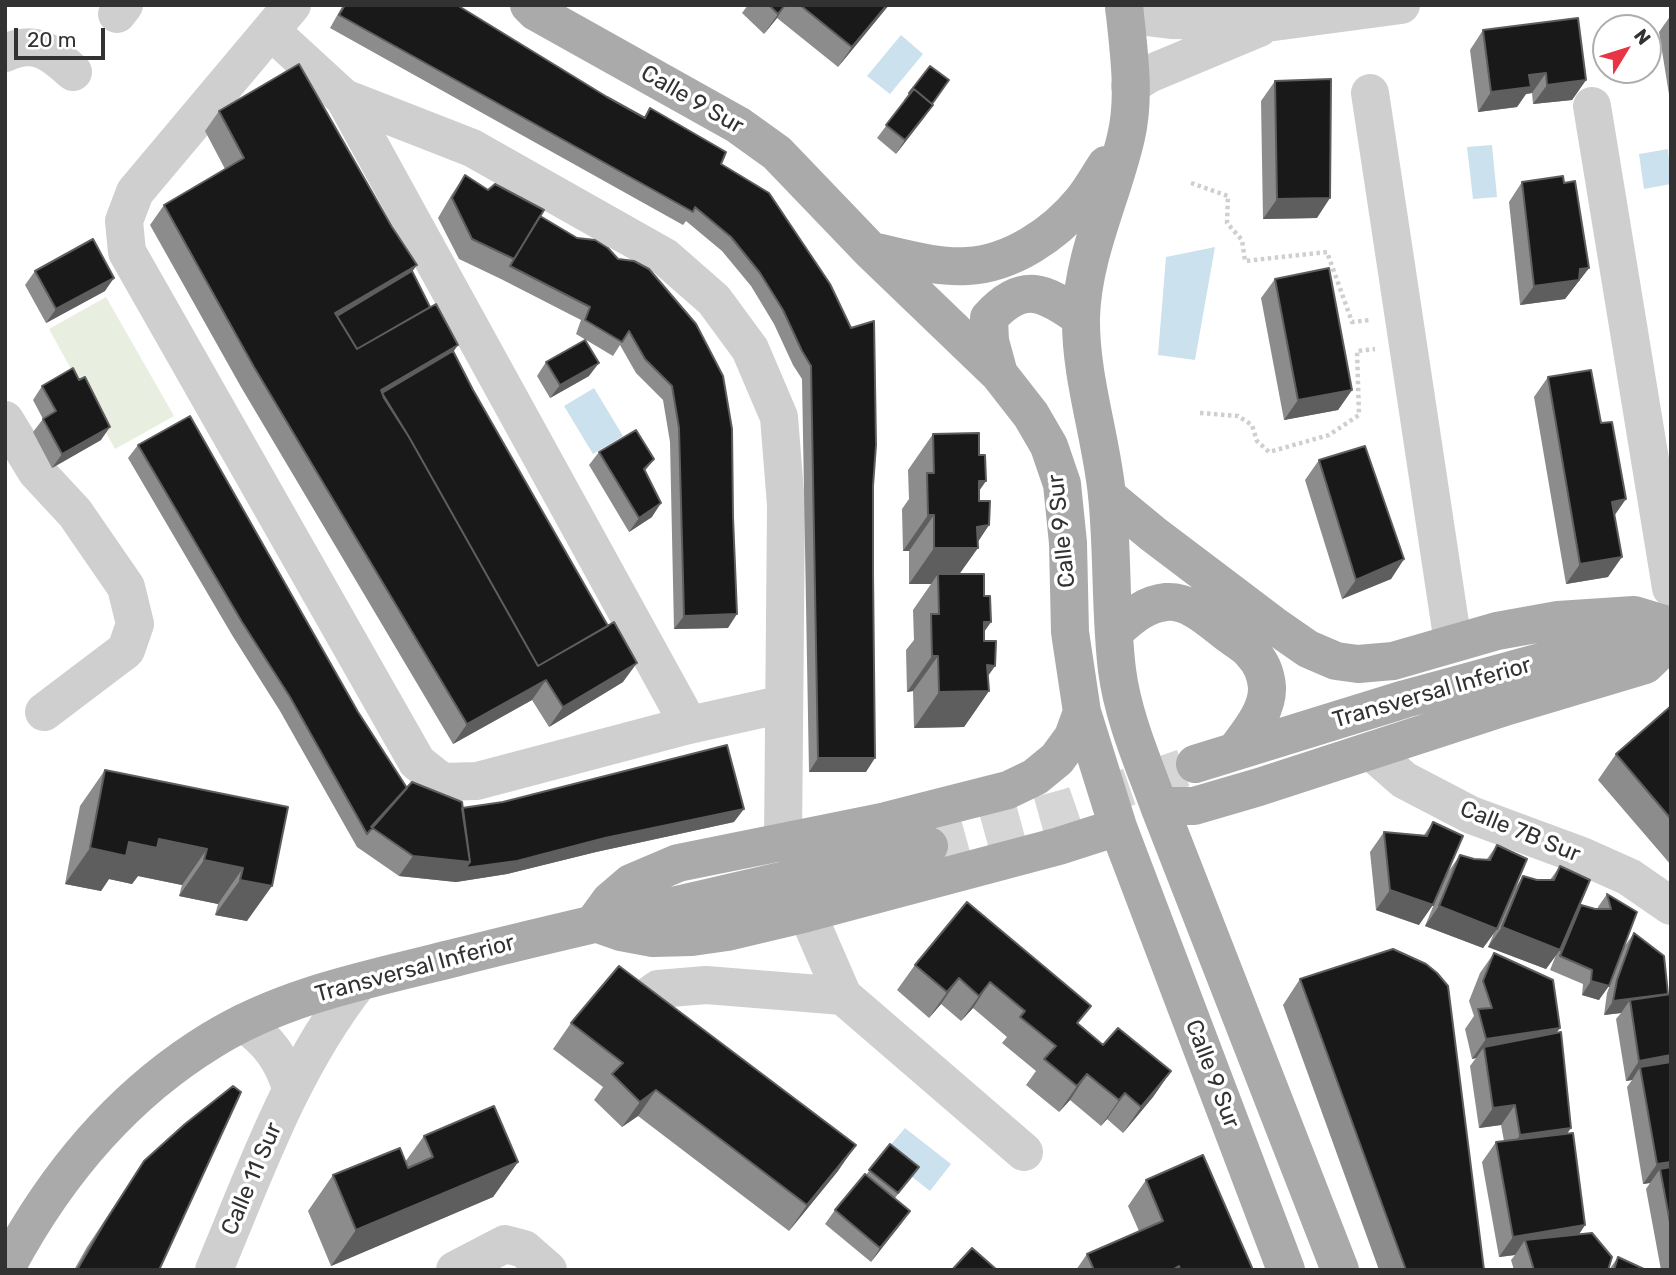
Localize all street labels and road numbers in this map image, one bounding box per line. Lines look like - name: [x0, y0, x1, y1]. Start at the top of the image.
- street label: Calle 9 Sur: [636, 60, 748, 140]
- street label: Calle 9 Sur: [1042, 473, 1082, 589]
- street label: Transversal Inferior: [1330, 651, 1534, 735]
- street label: Calle 7B Sur: [1456, 795, 1584, 869]
- street label: Transversal Inferior: [312, 929, 518, 1009]
- street label: Calle 9 Sur: [1179, 1016, 1245, 1132]
- street label: Calle 11 Sur: [216, 1118, 288, 1240]

